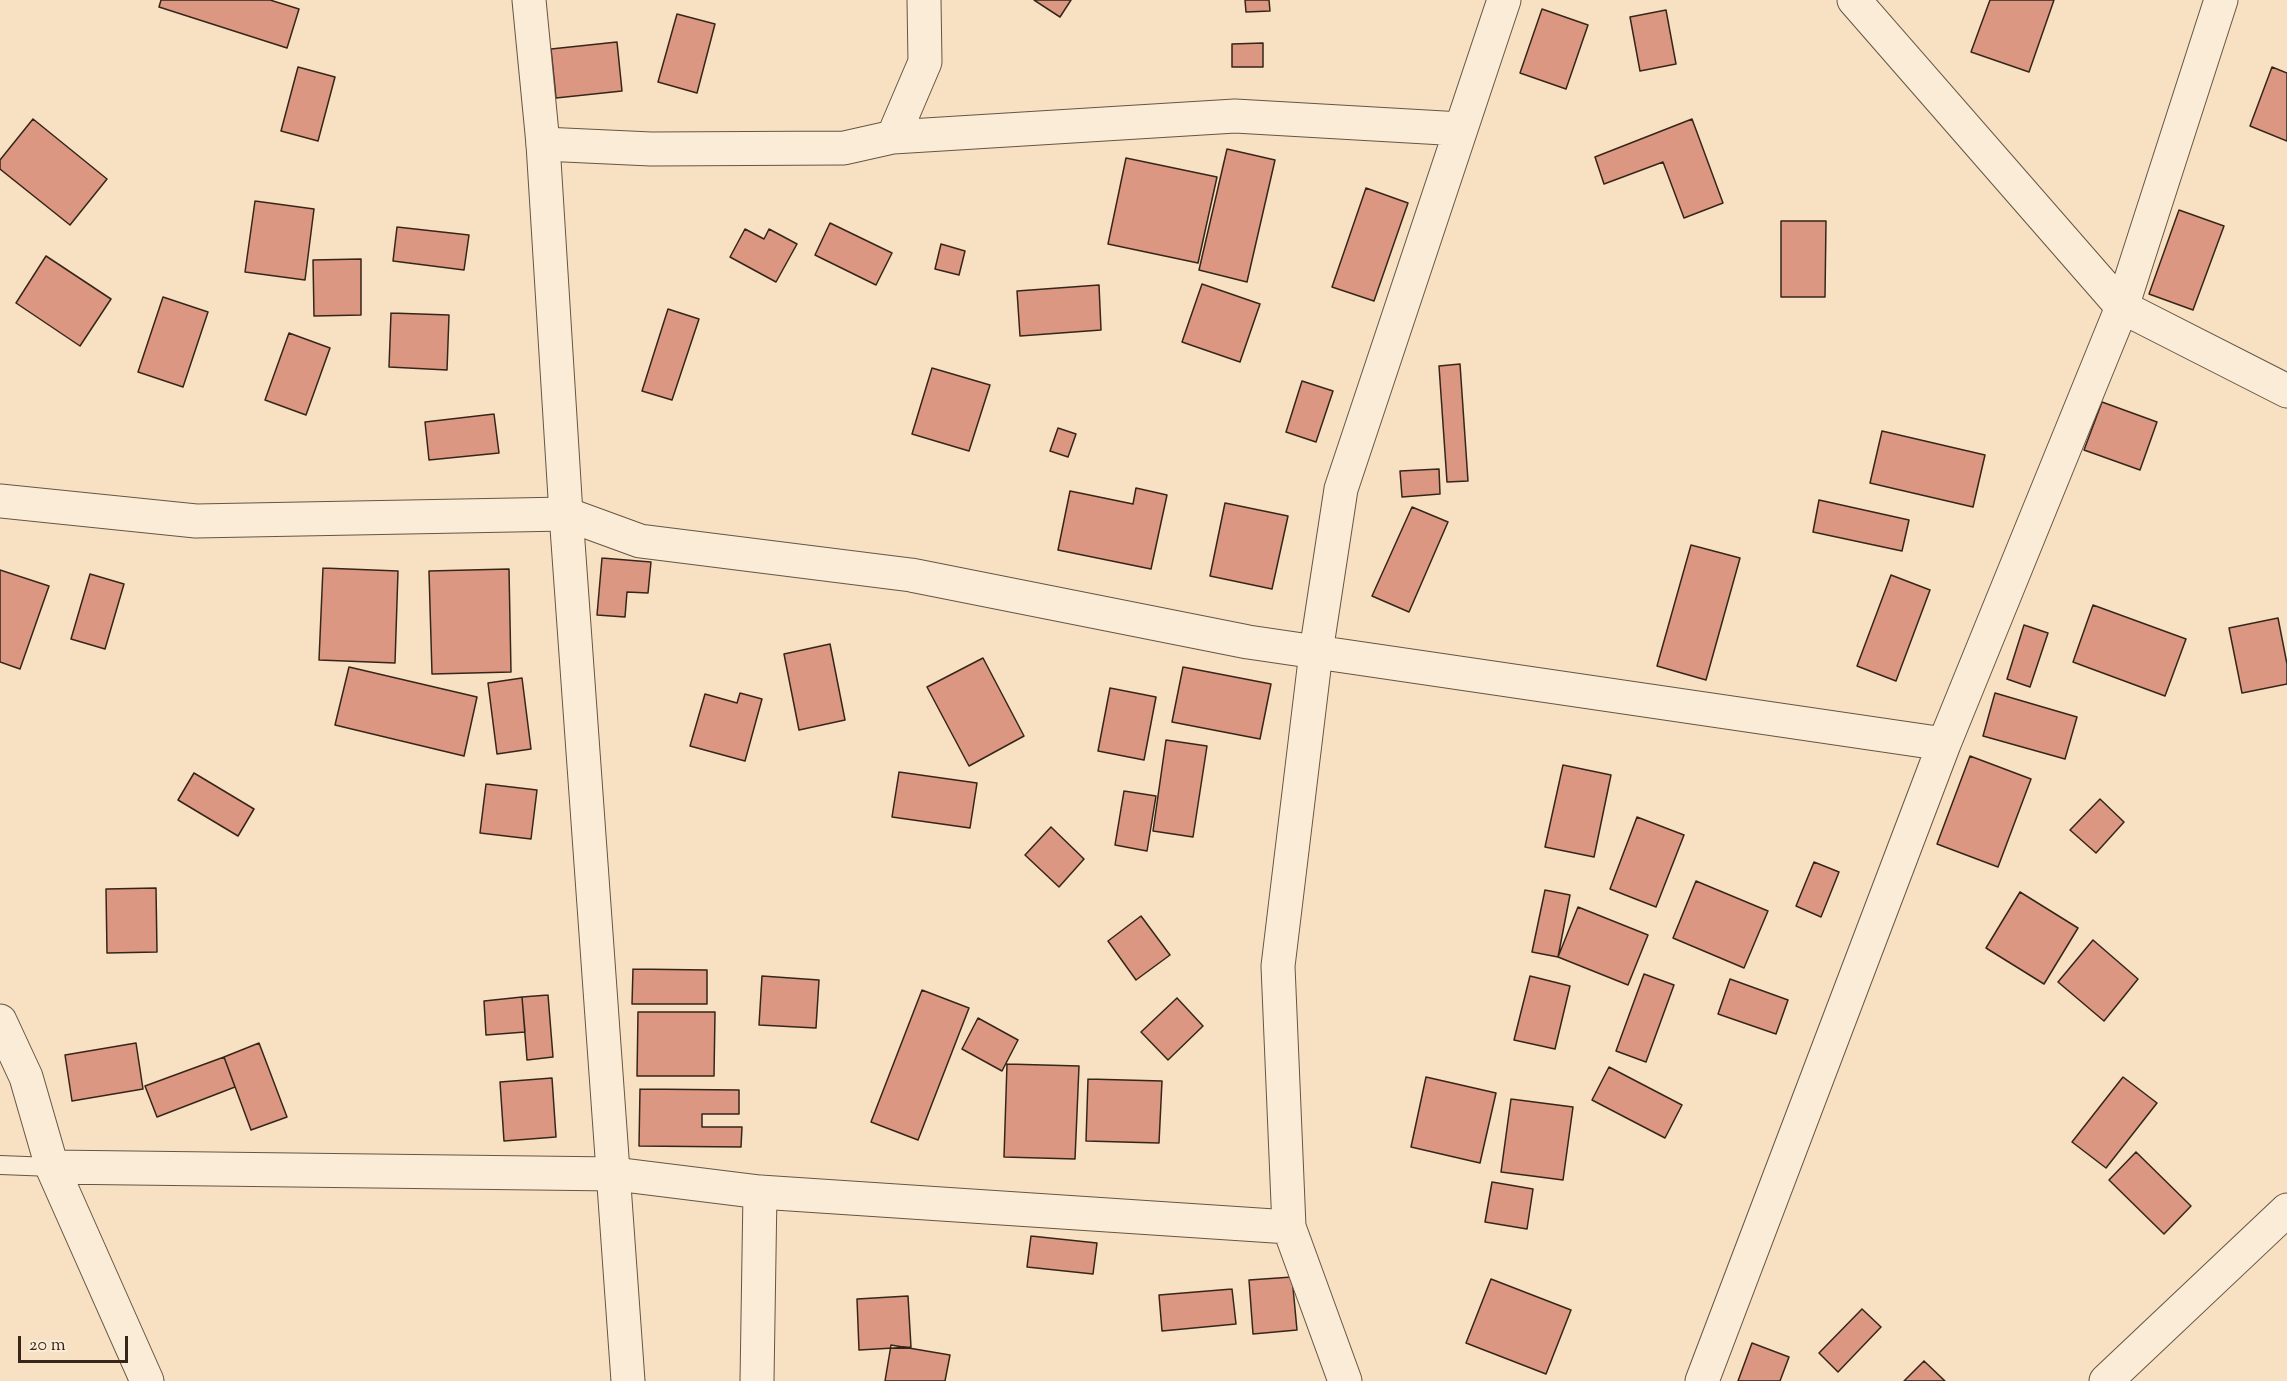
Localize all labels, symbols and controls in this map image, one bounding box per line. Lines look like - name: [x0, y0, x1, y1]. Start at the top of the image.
- scale bar: [21, 1324, 130, 1362]
- text: 20 m: [29, 1333, 66, 1359]

